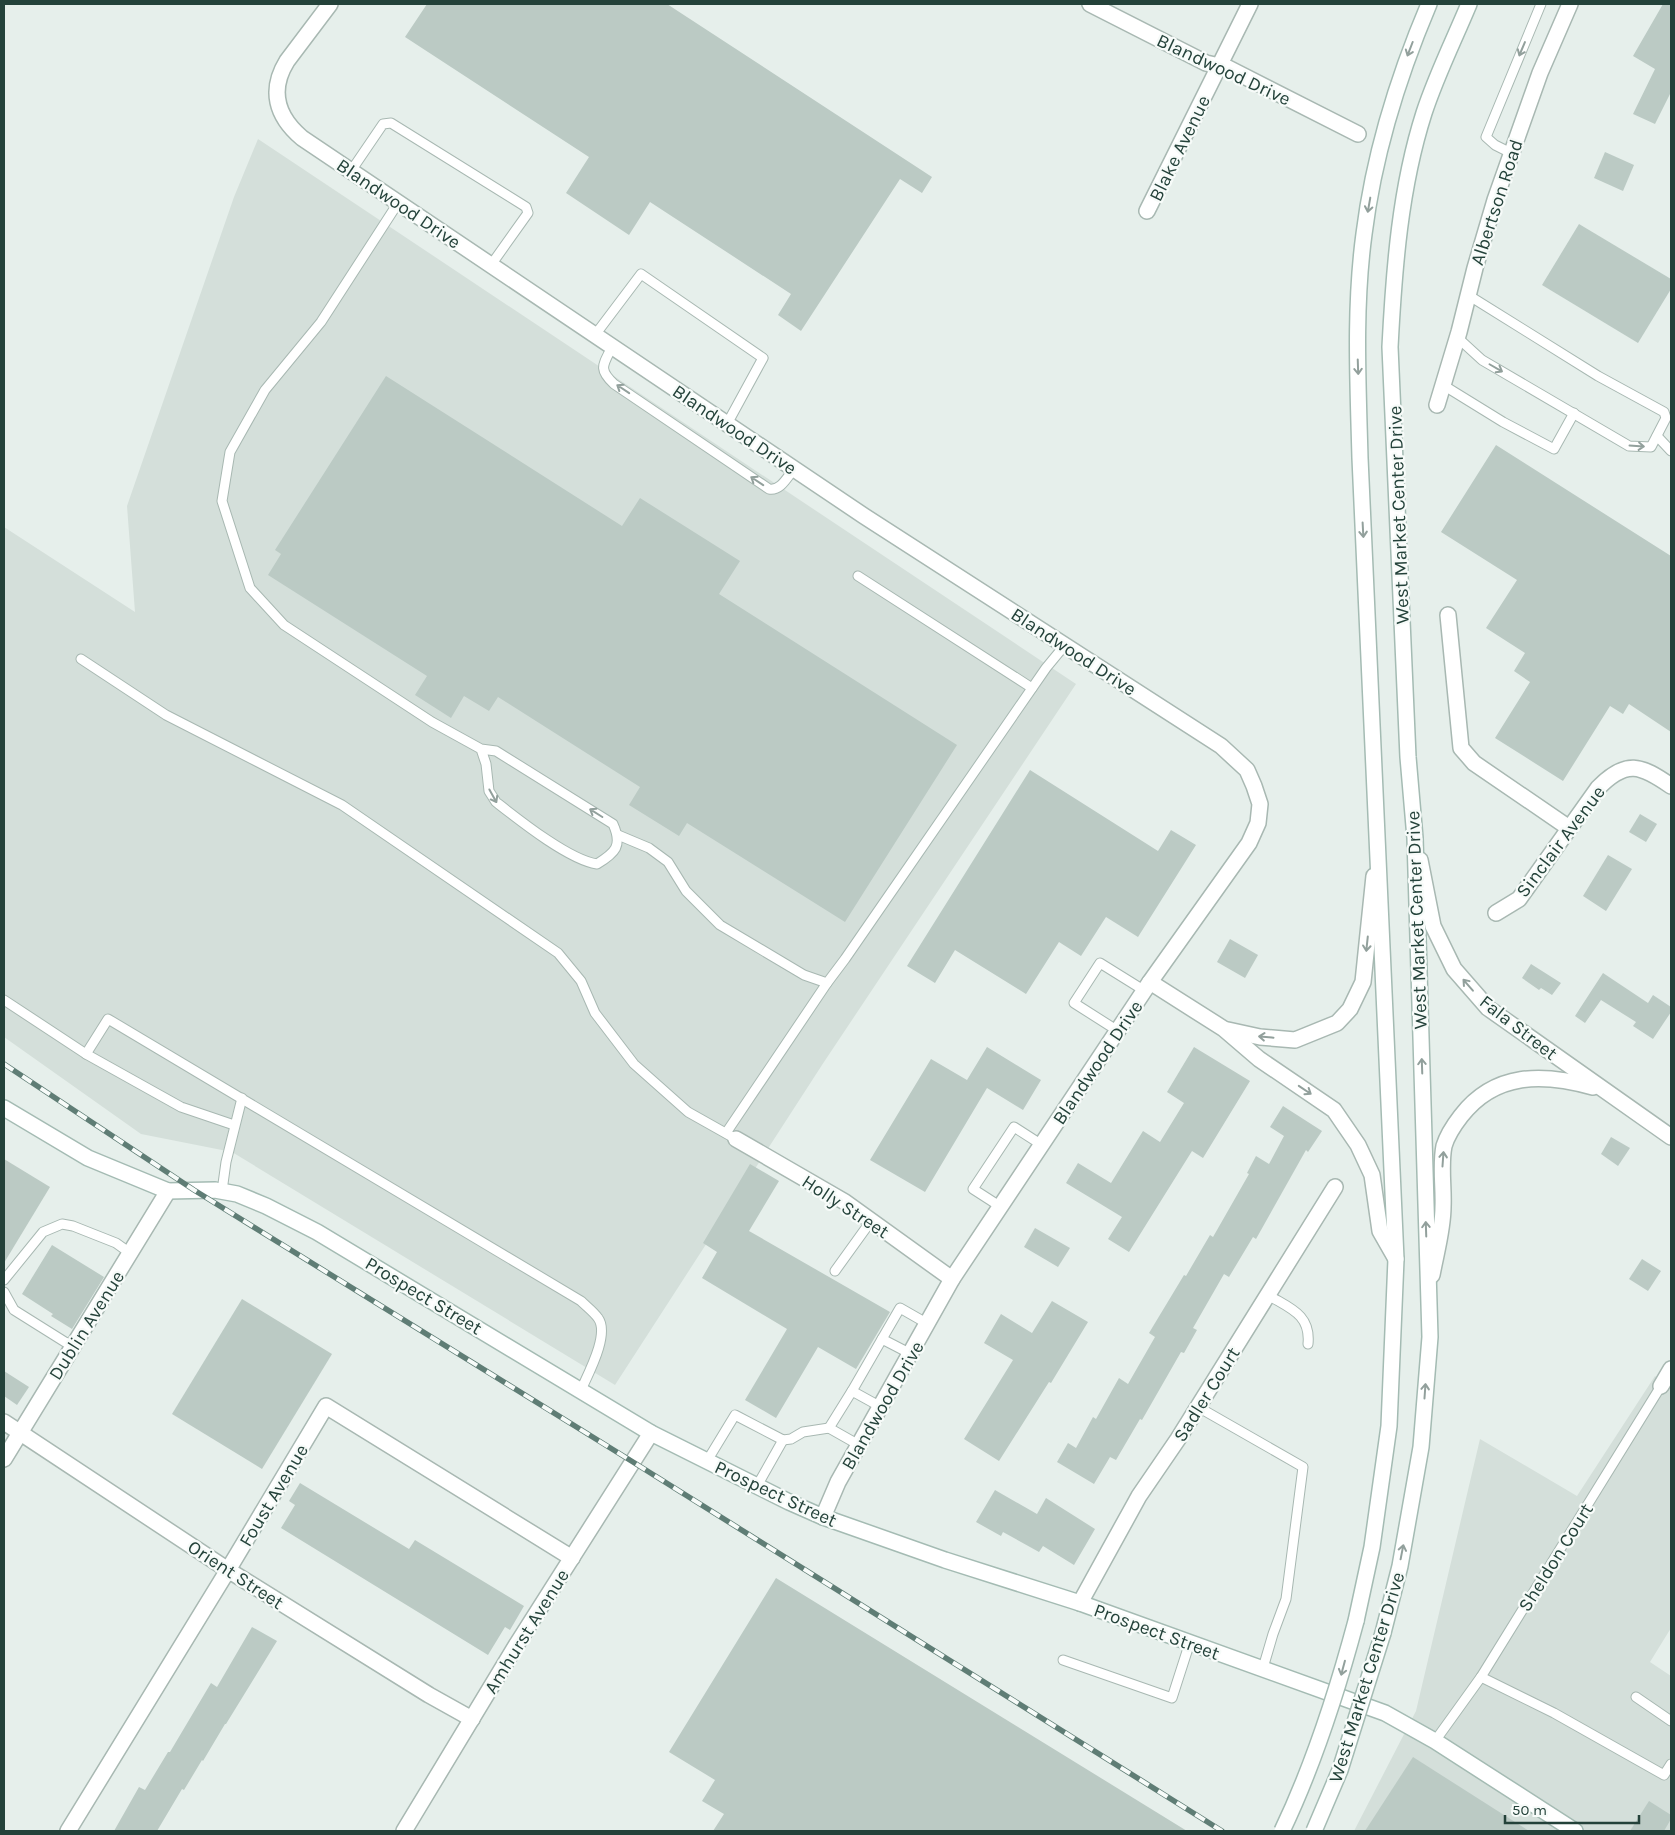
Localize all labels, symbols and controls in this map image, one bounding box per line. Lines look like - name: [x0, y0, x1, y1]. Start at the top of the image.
- street label: Blandwood Drive: [1153, 29, 1294, 111]
- one-way arrow: [1405, 41, 1415, 56]
- one-way arrow: [1517, 41, 1527, 56]
- street label: Blake Avenue: [1145, 92, 1215, 205]
- street label: Albertson Road: [1466, 136, 1528, 268]
- street label: Blandwood Drive: [332, 154, 465, 253]
- one-way arrow: [1363, 197, 1373, 213]
- one-way arrow: [1353, 359, 1363, 375]
- one-way arrow: [1488, 364, 1503, 373]
- street label: Blandwood Drive: [668, 380, 801, 479]
- one-way arrow: [616, 384, 630, 394]
- street label: West Market Center Drive: [1384, 405, 1414, 625]
- one-way arrow: [1629, 442, 1645, 451]
- one-way arrow: [750, 476, 764, 486]
- one-way arrow: [1359, 521, 1368, 537]
- street label: Blandwood Drive: [1007, 603, 1140, 701]
- street label: Sinclair Avenue: [1512, 782, 1610, 902]
- one-way arrow: [488, 788, 498, 803]
- one-way arrow: [590, 808, 604, 818]
- street label: West Market Center Drive: [1402, 810, 1432, 1030]
- one-way arrow: [1362, 935, 1372, 951]
- one-way arrow: [1463, 979, 1474, 992]
- street label: Fala Street: [1475, 991, 1562, 1065]
- street label: Blandwood Drive: [1048, 996, 1147, 1129]
- one-way arrow: [1258, 1032, 1274, 1042]
- one-way arrow: [1417, 1059, 1426, 1075]
- one-way arrow: [1297, 1085, 1311, 1095]
- one-way arrow: [1439, 1151, 1448, 1167]
- street label: Holly Street: [798, 1171, 893, 1243]
- one-way arrow: [1422, 1221, 1431, 1237]
- street label: Prospect Street: [361, 1252, 486, 1339]
- street label: Dublin Avenue: [44, 1267, 129, 1384]
- street label: Blandwood Drive: [837, 1337, 929, 1474]
- street label: Sadler Court: [1169, 1343, 1245, 1446]
- one-way arrow: [1421, 1383, 1430, 1399]
- street label: Foust Avenue: [235, 1440, 313, 1551]
- street label: Prospect Street: [711, 1456, 840, 1532]
- street label: Sheldon Court: [1514, 1499, 1598, 1616]
- street label: Orient Street: [183, 1536, 288, 1614]
- one-way arrow: [1398, 1544, 1408, 1560]
- street label: Amhurst Avenue: [480, 1565, 574, 1698]
- street label: West Market Center Drive: [1324, 1569, 1409, 1785]
- street label: Prospect Street: [1091, 1599, 1223, 1665]
- one-way arrow: [1338, 1659, 1348, 1675]
- scale bar: [1505, 1792, 1639, 1824]
- text: 50 m: [1512, 1801, 1547, 1819]

